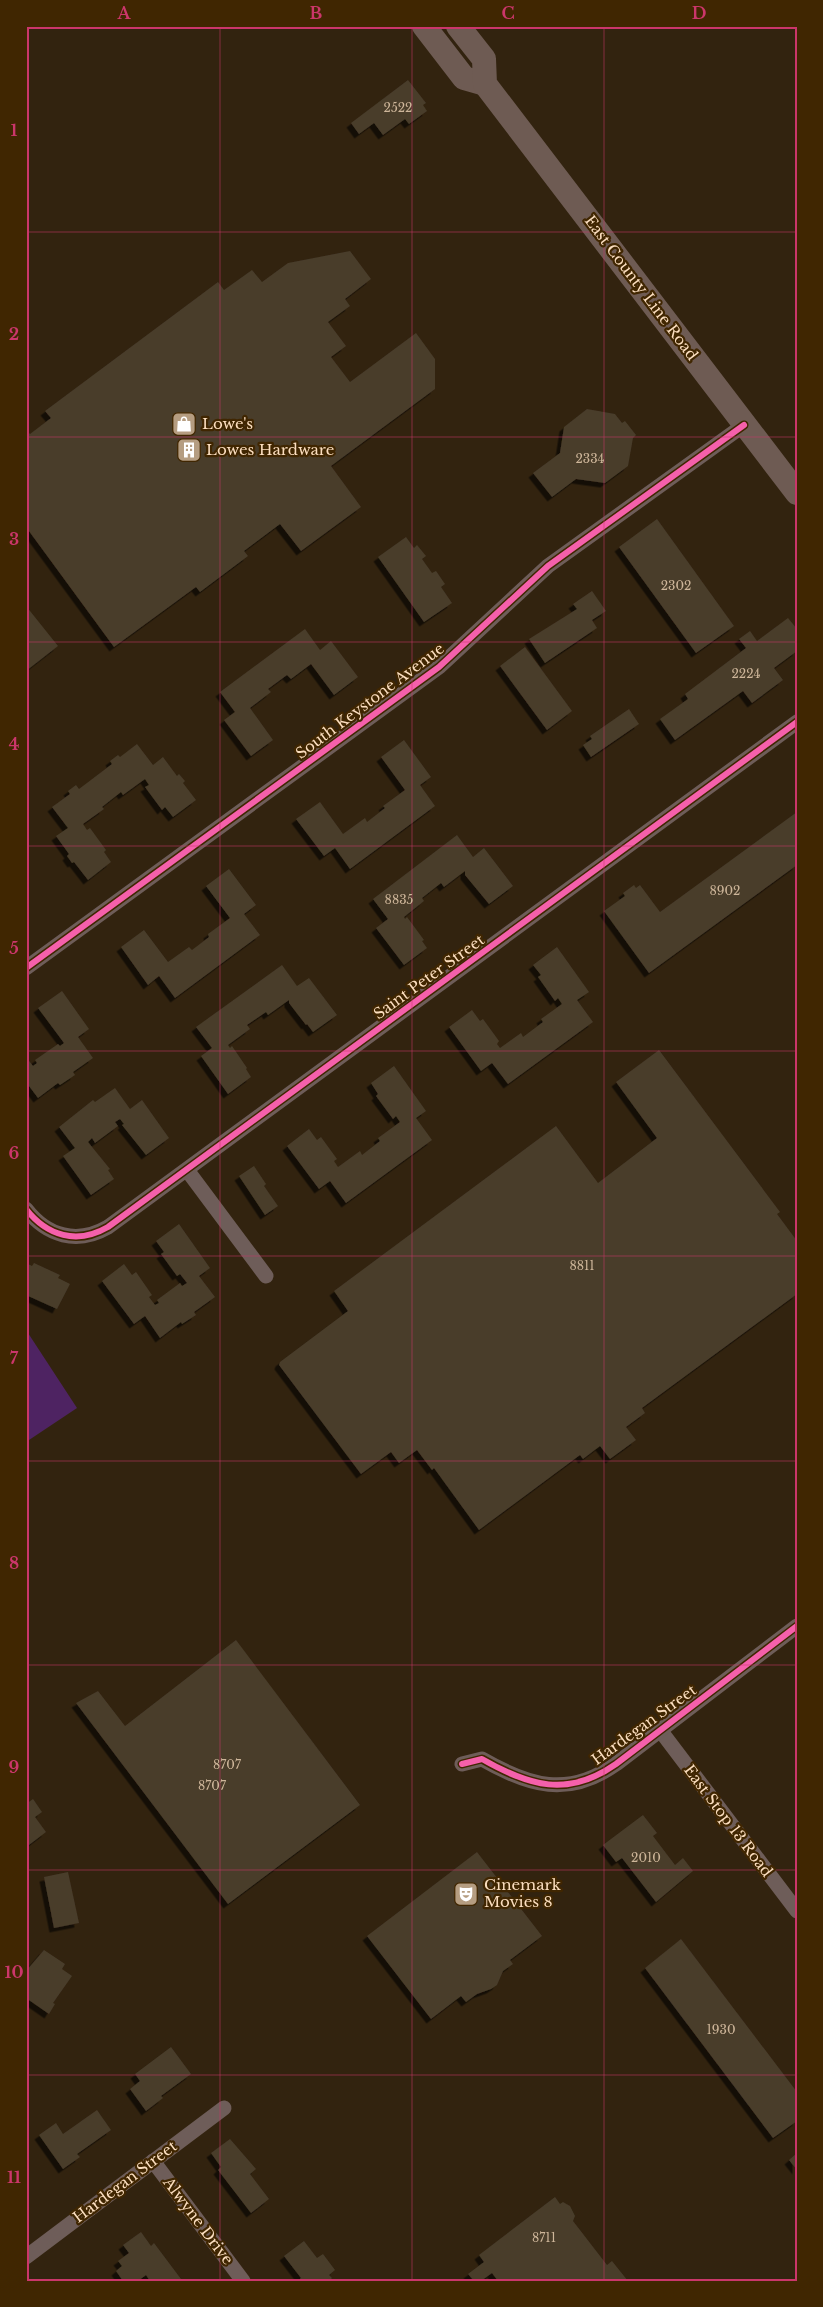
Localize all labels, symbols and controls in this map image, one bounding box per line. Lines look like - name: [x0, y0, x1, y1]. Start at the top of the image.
- text: A: [117, 3, 132, 23]
- text: B: [310, 3, 323, 23]
- text: C: [501, 3, 515, 23]
- text: D: [692, 3, 706, 23]
- house number: 2522: [384, 100, 413, 115]
- text: 1: [11, 120, 18, 140]
- street label: East County Line Road: [581, 212, 702, 364]
- text: 2: [9, 324, 19, 344]
- shop icon: Lowe's: [171, 411, 197, 437]
- place label: Lowe's: [202, 414, 253, 433]
- building icon: Lowes Hardware: [176, 437, 202, 463]
- place label: Lowes Hardware: [206, 440, 334, 459]
- house number: 2334: [575, 451, 605, 466]
- text: 3: [9, 529, 19, 549]
- house number: 2302: [661, 578, 691, 593]
- street label: South Keystone Avenue: [292, 639, 448, 763]
- house number: 2224: [731, 666, 761, 681]
- text: 4: [9, 734, 19, 754]
- house number: 8902: [710, 883, 740, 898]
- house number: 8835: [385, 892, 414, 907]
- street label: Saint Peter Street: [370, 930, 488, 1023]
- text: 5: [9, 938, 19, 958]
- text: 6: [9, 1143, 20, 1163]
- house number: 8811: [569, 1258, 595, 1273]
- text: 7: [10, 1348, 19, 1368]
- text: 8: [9, 1553, 19, 1573]
- street label: Hardegan Street: [588, 1680, 700, 1769]
- text: 9: [9, 1757, 20, 1777]
- house number: 8707: [213, 1757, 242, 1772]
- street label: East Stop 13 Road: [680, 1761, 777, 1881]
- house number: 8707: [198, 1778, 227, 1793]
- house number: 2010: [631, 1850, 661, 1865]
- place label: Cinemark Movies 8: [484, 1875, 562, 1911]
- theatre icon: Cinemark Movies 8: [453, 1881, 479, 1907]
- text: 10: [4, 1962, 24, 1982]
- house number: 1930: [706, 2022, 736, 2037]
- street label: Hardegan Street: [69, 2136, 181, 2227]
- text: 11: [7, 2167, 21, 2187]
- street label: Alwyne Drive: [159, 2172, 238, 2268]
- house number: 8711: [532, 2230, 556, 2245]

